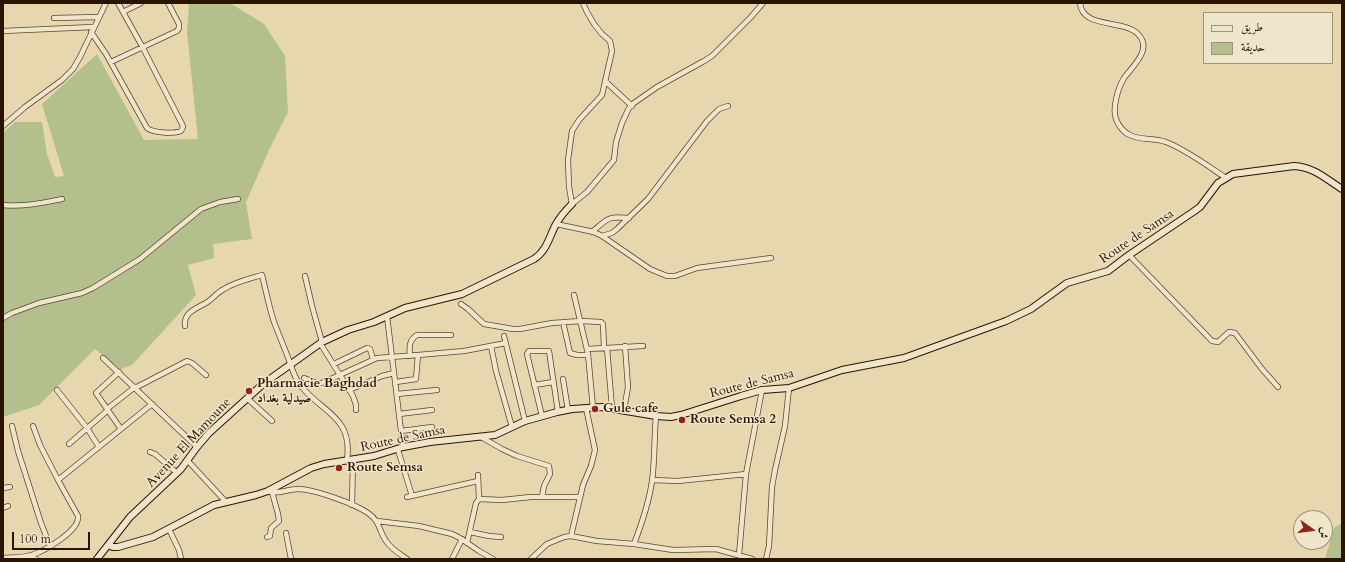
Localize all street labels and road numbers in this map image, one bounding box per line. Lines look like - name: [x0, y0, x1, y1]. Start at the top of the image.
- street label: Route de Samsa: [1097, 206, 1177, 268]
- street label: Route de Samsa: [708, 366, 796, 402]
- street label: Avenue El Mamoune: [143, 395, 235, 491]
- street label: Route de Samsa: [359, 422, 447, 456]

